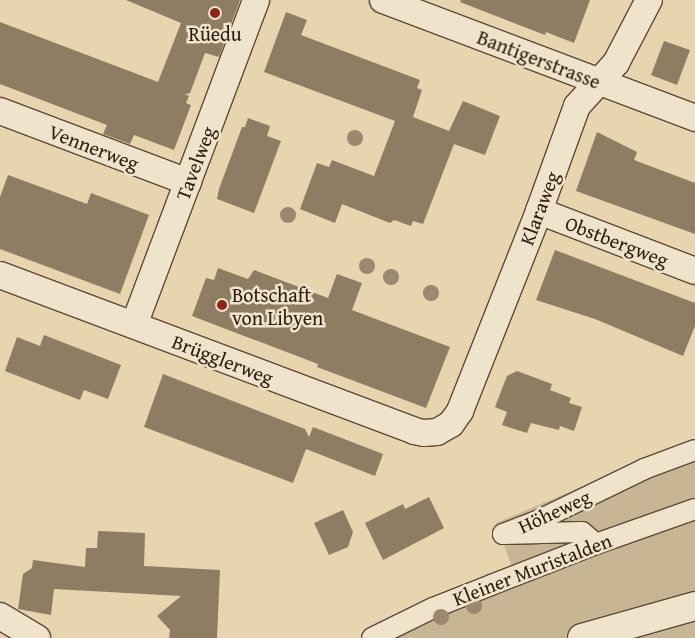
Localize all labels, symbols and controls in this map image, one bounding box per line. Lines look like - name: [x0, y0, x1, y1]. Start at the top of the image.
- marker: Rüedu: [209, 7, 221, 19]
- place label: Rüedu: [188, 21, 242, 45]
- street label: Bantigerstrasse: [474, 24, 604, 94]
- street label: Vennerweg: [46, 119, 142, 175]
- street label: Tavelweg: [170, 123, 220, 203]
- street label: Klaraweg: [514, 168, 564, 248]
- street label: Obstbergweg: [562, 210, 672, 272]
- place label: Botschaft von Libyen: [232, 282, 323, 329]
- marker: Botschaft von Libyen: [216, 299, 228, 311]
- street label: Brügglerweg: [169, 329, 277, 389]
- street label: Höheweg: [514, 484, 594, 538]
- street label: Kleiner Muristalden: [449, 528, 615, 610]

